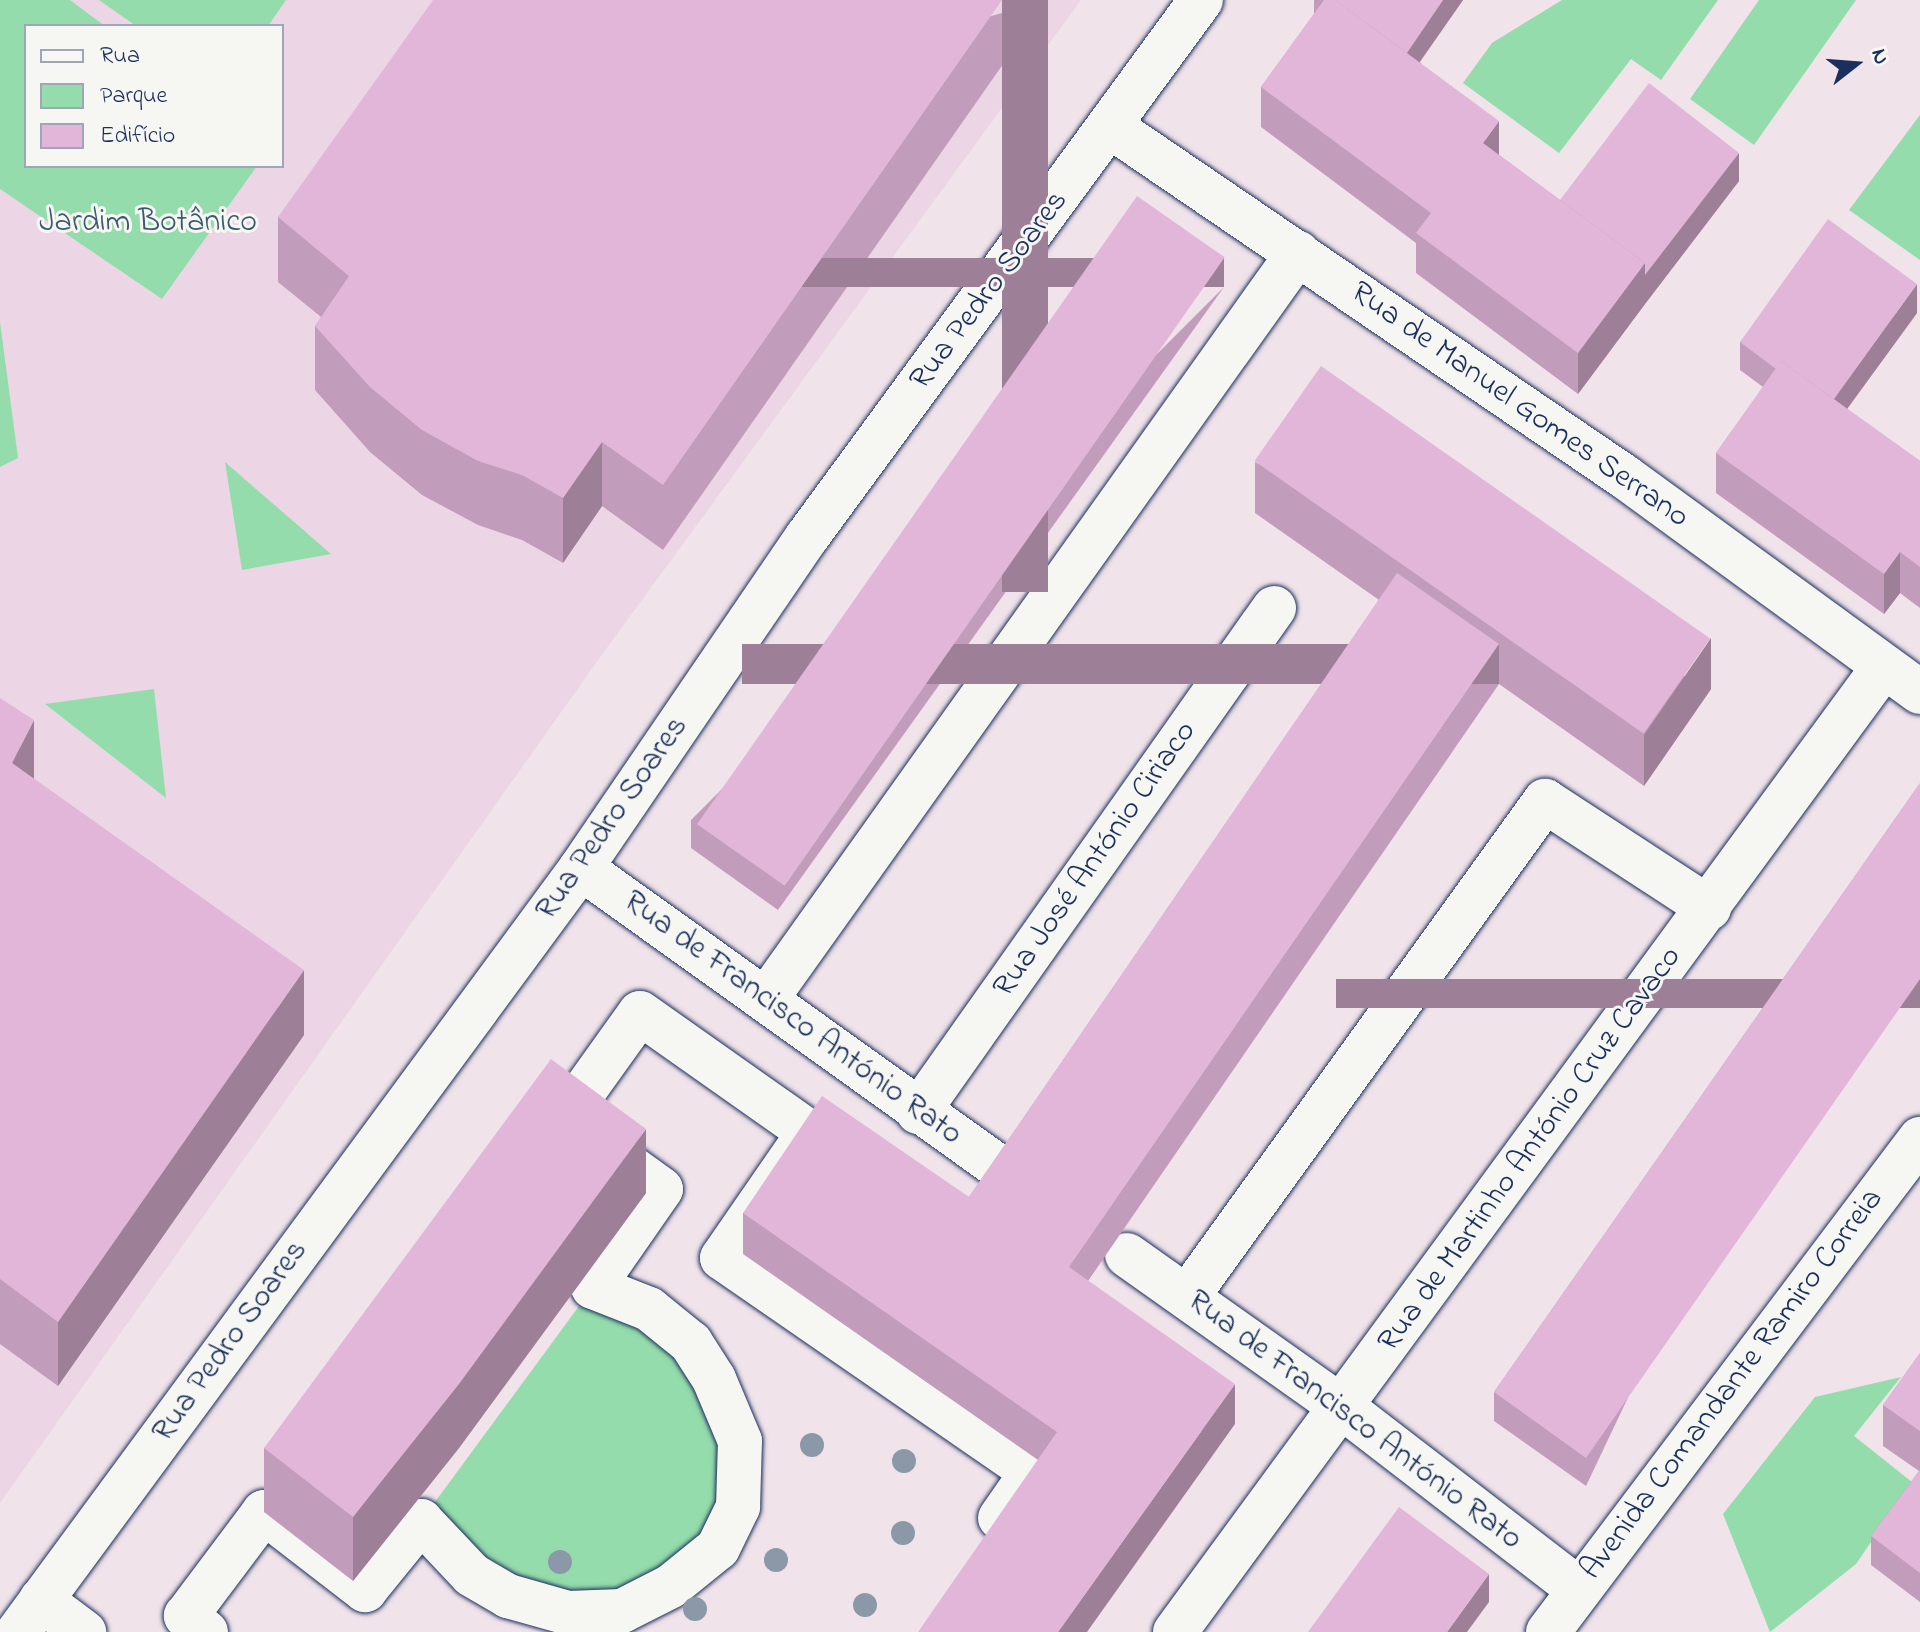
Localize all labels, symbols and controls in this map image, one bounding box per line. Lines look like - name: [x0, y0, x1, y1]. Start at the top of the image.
- legend: [24, 24, 284, 168]
- north arrow: [1816, 24, 1896, 104]
- text: Rua: [100, 39, 140, 74]
- text: N: [1861, 45, 1896, 69]
- text: Parque: [100, 79, 167, 114]
- text: Edifício: [100, 119, 175, 154]
- street label: Rua Pedro Soares: [903, 184, 1077, 398]
- park label: Jardim Botânico: [39, 204, 257, 242]
- street label: Rua de Manuel Gomes Serrano: [1342, 274, 1696, 538]
- street label: Rua Pedro Soares: [529, 710, 697, 928]
- street label: Rua José António Ciriaco: [986, 715, 1206, 1005]
- street label: Rua de Francisco António Rato: [615, 883, 969, 1155]
- street label: Rua de Martinho António Cruz Cavaco: [1371, 940, 1691, 1360]
- street label: Avenida Comandante Ramiro Correia: [1573, 1182, 1893, 1588]
- street label: Rua Pedro Soares: [145, 1234, 317, 1450]
- street label: Rua de Francisco António Rato: [1179, 1283, 1529, 1559]

